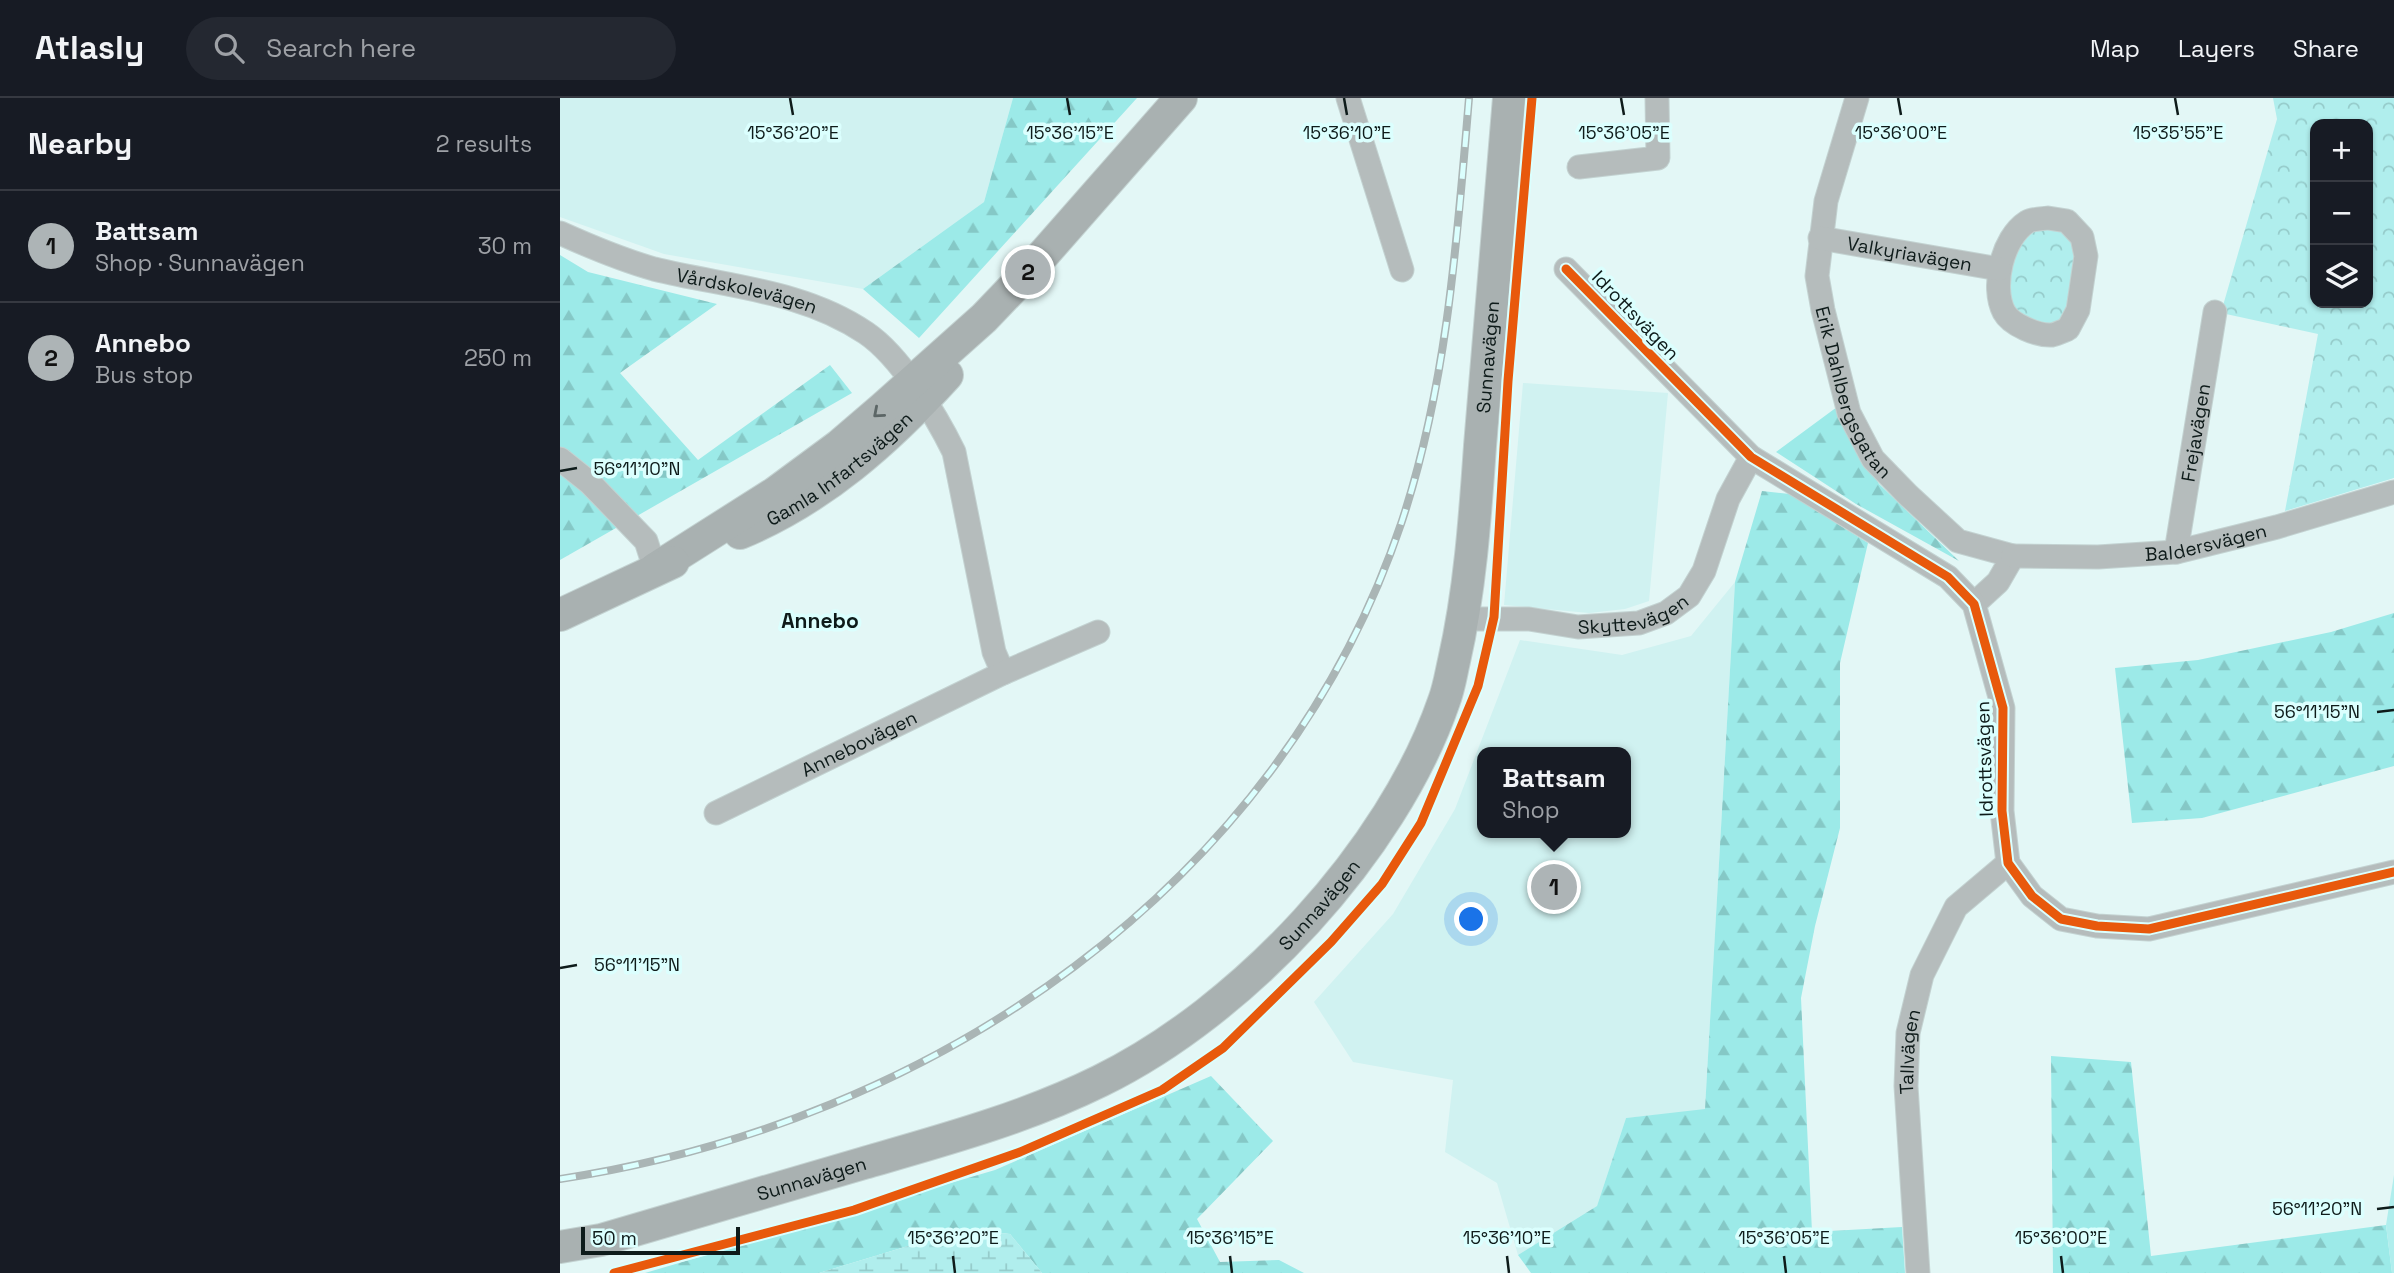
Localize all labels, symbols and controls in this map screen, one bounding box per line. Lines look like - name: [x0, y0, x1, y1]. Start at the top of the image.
- search box: [186, 17, 676, 80]
- text: Atlasly: [35, 27, 144, 69]
- icon: search: [210, 29, 248, 67]
- text: Search here: [266, 31, 416, 65]
- text: Map: [2090, 33, 2140, 64]
- text: Layers: [2178, 33, 2255, 64]
- text: Share: [2293, 33, 2359, 64]
- map controls: [2310, 119, 2373, 308]
- button: +: [2310, 119, 2373, 182]
- text: 15°36'20"E: [747, 121, 839, 144]
- text: 15°36'15"E: [1026, 121, 1114, 144]
- text: 15°36'10"E: [1303, 121, 1391, 144]
- text: 15°36'05"E: [1578, 121, 1670, 144]
- text: 15°36'00"E: [1855, 121, 1947, 144]
- text: 15°35'55"E: [2133, 121, 2223, 144]
- text: Nearby: [28, 124, 132, 163]
- text: 2 results: [436, 129, 532, 159]
- button: −: [2310, 182, 2373, 245]
- text: Battsam: [95, 214, 198, 248]
- text: 1: [46, 231, 56, 261]
- text: 30 m: [478, 231, 532, 261]
- street label: Valkyriavägen: [1845, 231, 1974, 277]
- button: layers: [2310, 245, 2373, 308]
- pin: 2: [1005, 246, 1051, 298]
- text: Shop · Sunnavägen: [95, 248, 305, 278]
- street label: Vårdskolevägen: [674, 262, 821, 320]
- street label: Idrottsvägen: [1586, 265, 1685, 366]
- street label: Sunnavägen: [1471, 300, 1505, 414]
- street label: Erik Dahlbergsgatan: [1810, 304, 1897, 484]
- text: Annebo: [95, 326, 191, 360]
- text: 2: [44, 343, 58, 373]
- text: 250 m: [464, 343, 532, 373]
- text: Bus stop: [95, 360, 193, 390]
- street label: Frejavägen: [2176, 382, 2216, 484]
- one-way arrow: [873, 405, 886, 417]
- street label: Gamla Infartsvägen: [762, 406, 918, 532]
- text: 56°11'10"N: [594, 457, 680, 480]
- street label: Baldersvägen: [2144, 518, 2269, 567]
- street label: Skyttevägen: [1577, 589, 1694, 640]
- district label: Annebo: [781, 607, 859, 634]
- text: 56°11'15"N: [2274, 700, 2360, 723]
- street label: Idrottsvägen: [1970, 701, 1999, 817]
- street label: Annebovägen: [797, 705, 921, 783]
- popup: [1477, 747, 1631, 838]
- text: Battsam: [1502, 761, 1606, 795]
- text: Shop: [1502, 795, 1560, 825]
- street label: Sunnavägen: [1273, 855, 1366, 956]
- pin: 1: [1531, 861, 1577, 913]
- your location: [1454, 902, 1488, 936]
- text: 56°11'15"N: [594, 953, 680, 976]
- street label: Tallvägen: [1894, 1007, 1926, 1095]
- street label: Sunnavägen: [754, 1151, 869, 1207]
- text: 56°11'20"N: [2272, 1197, 2362, 1220]
- scale bar: [581, 1224, 740, 1256]
- text: 50 m: [592, 1226, 637, 1251]
- text: 15°36'20"E: [907, 1226, 999, 1249]
- text: 15°36'15"E: [1186, 1226, 1274, 1249]
- text: 15°36'10"E: [1463, 1226, 1551, 1249]
- text: 15°36'05"E: [1738, 1226, 1830, 1249]
- text: 15°36'00"E: [2015, 1226, 2107, 1249]

